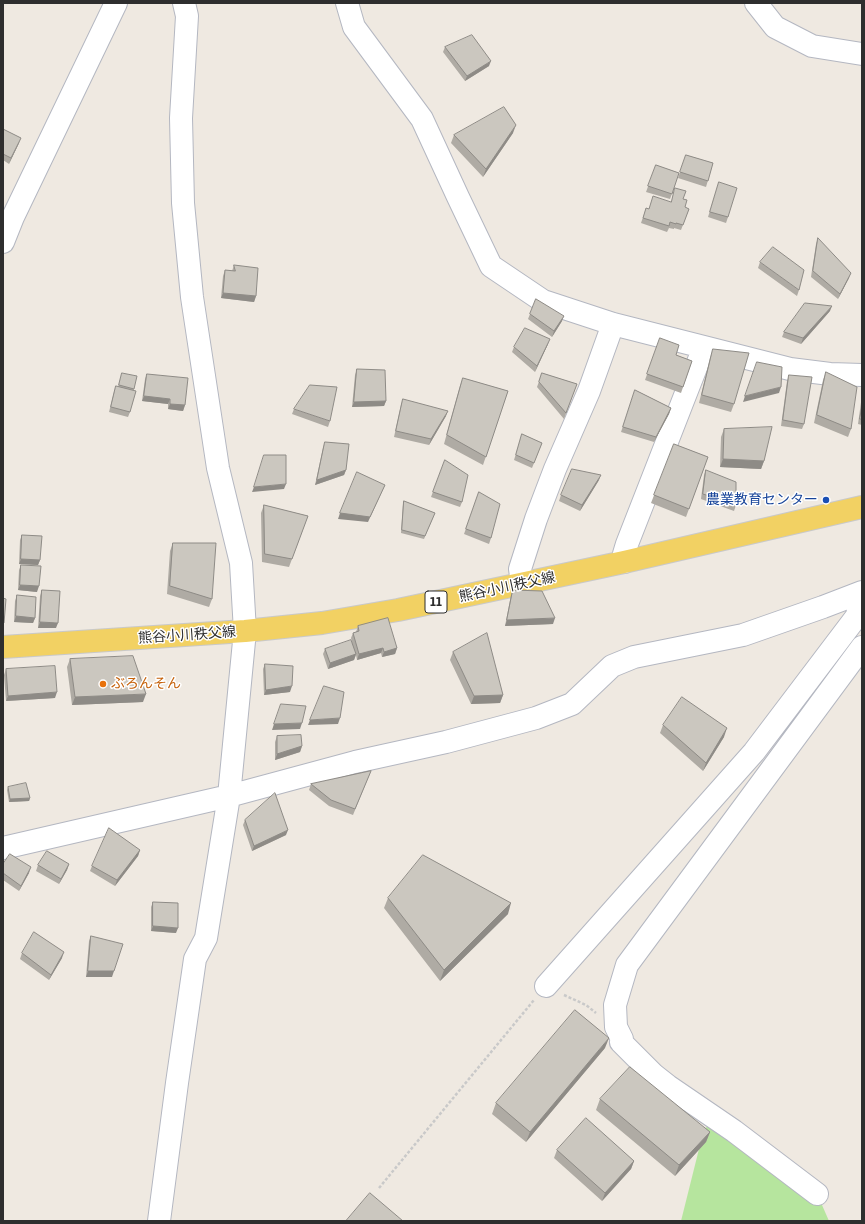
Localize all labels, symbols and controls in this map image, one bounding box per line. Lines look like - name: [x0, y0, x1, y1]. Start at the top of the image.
- place label: 農業教育センター: [706, 492, 818, 508]
- marker: 農業教育センター: [821, 495, 831, 505]
- street label: 熊谷小川秩父線: [457, 569, 557, 605]
- road number: 11: [425, 591, 447, 613]
- street label: 熊谷小川秩父線: [138, 623, 236, 647]
- place label: ぶろんそん: [111, 676, 181, 692]
- marker: ぶろんそん: [98, 679, 108, 689]

